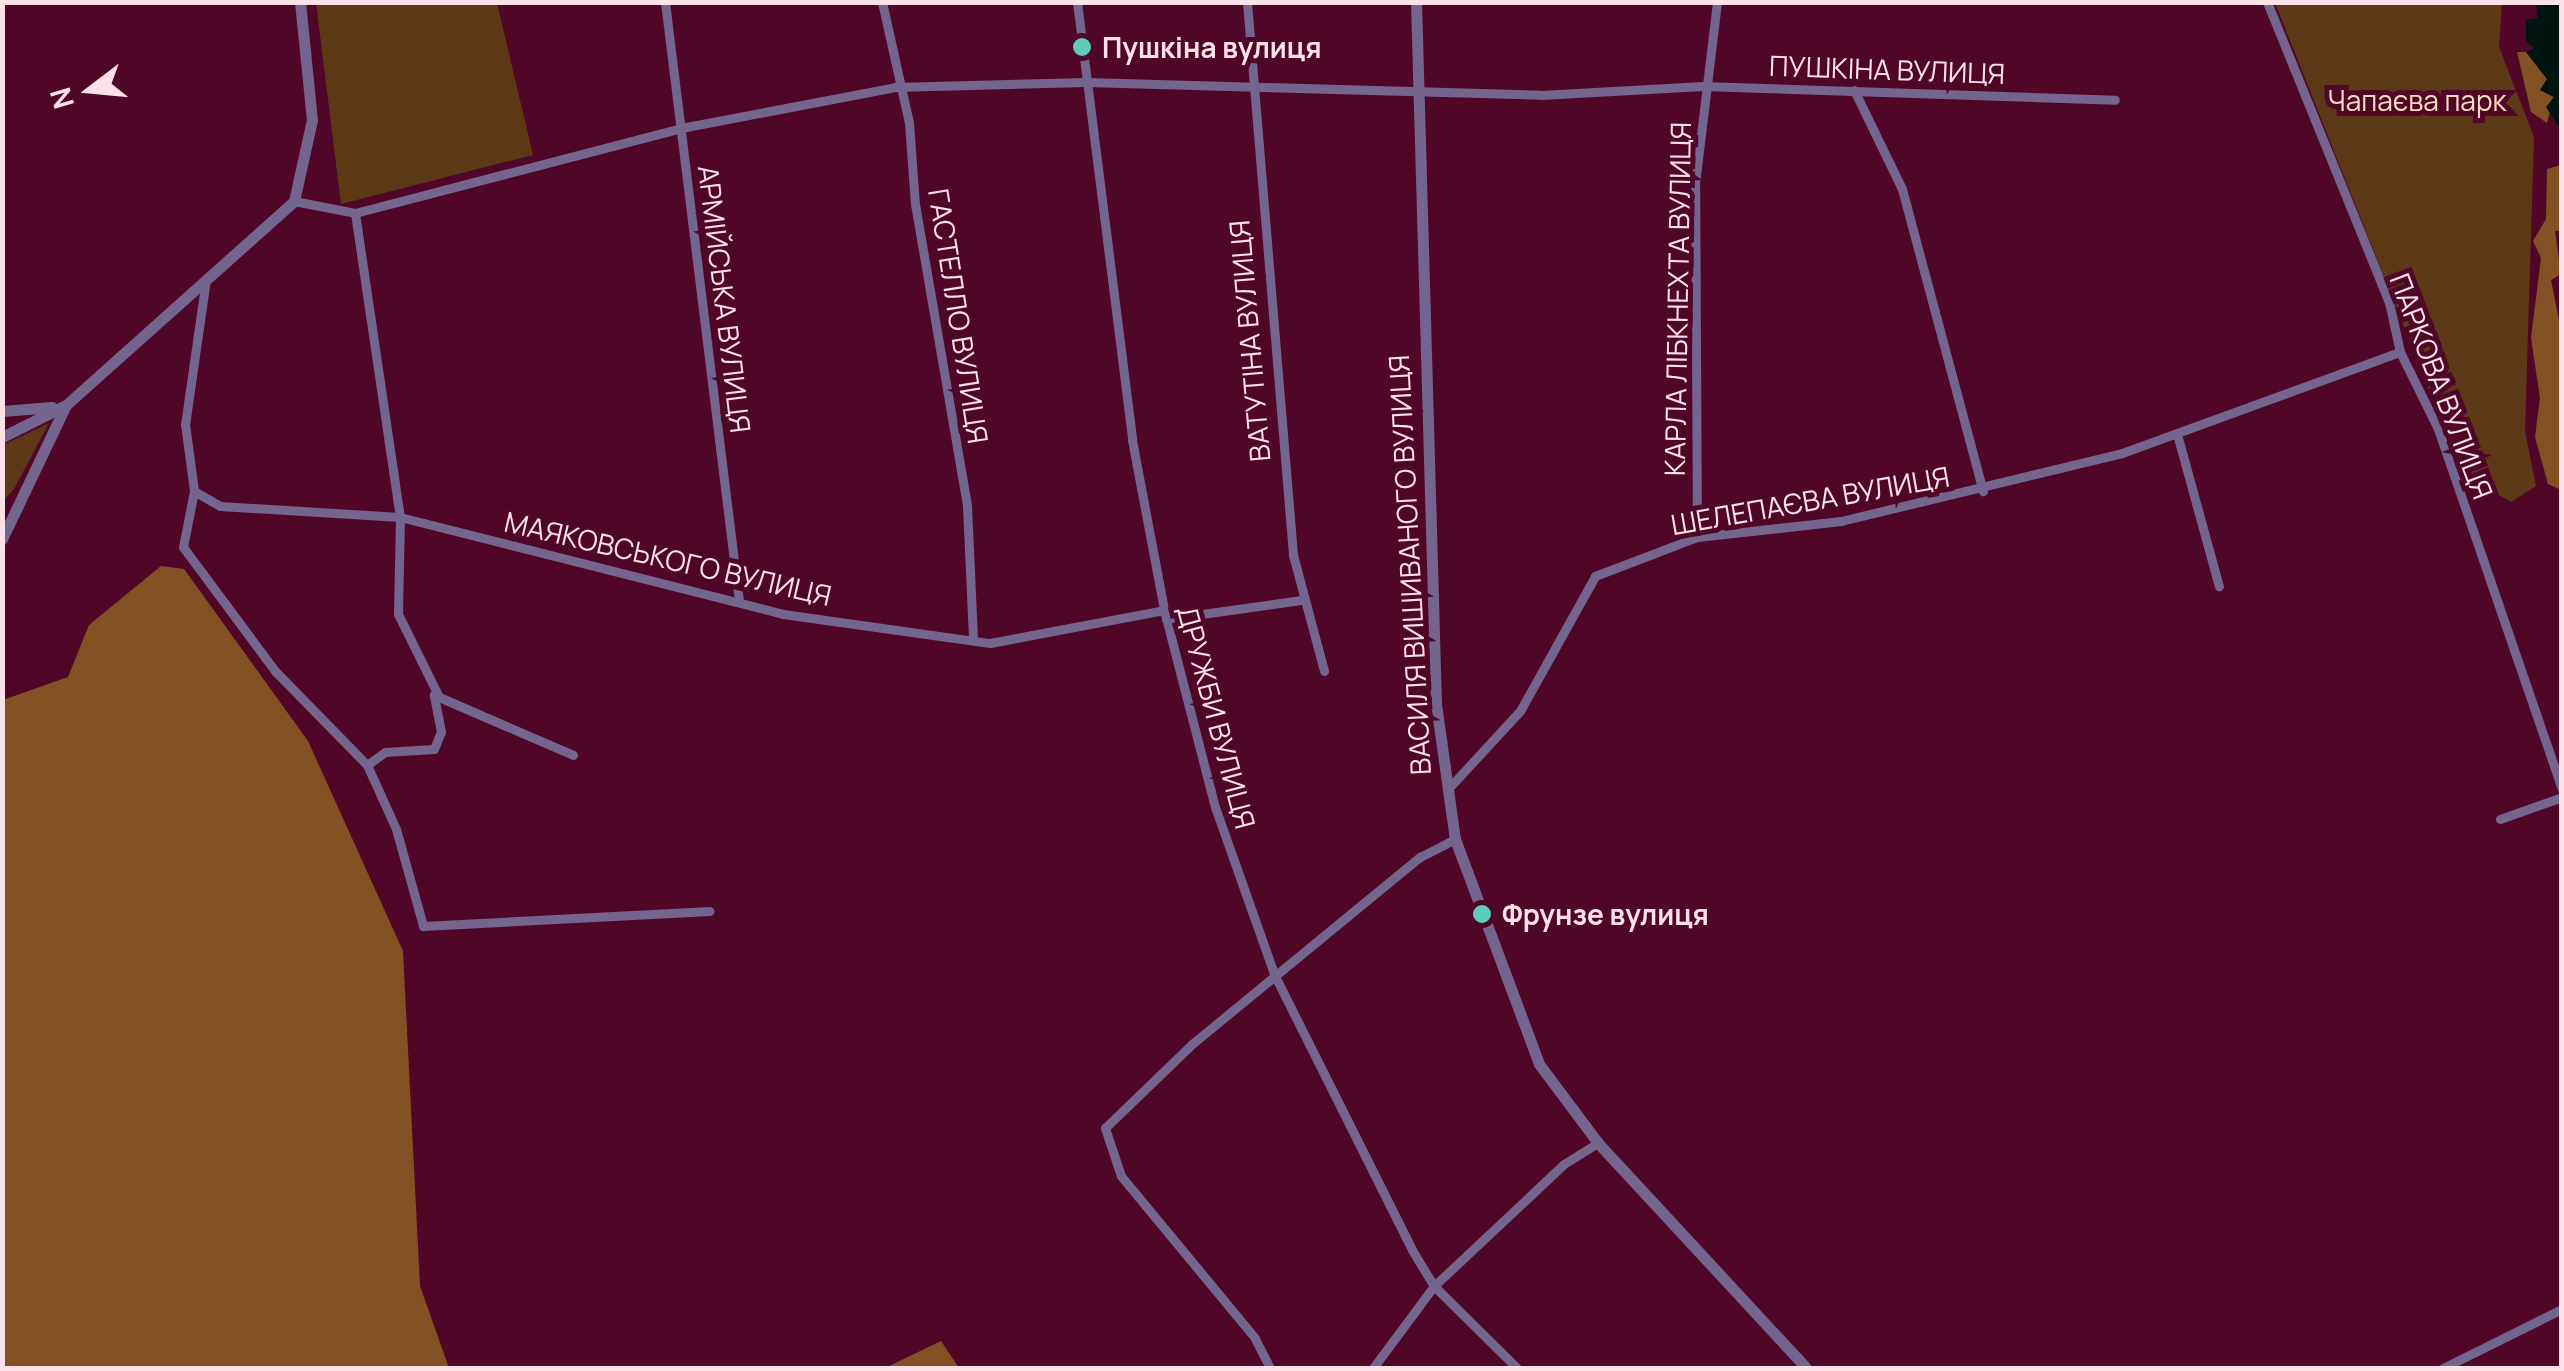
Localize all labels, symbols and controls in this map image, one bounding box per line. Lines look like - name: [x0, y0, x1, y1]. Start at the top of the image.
- place label: Пушкіна вулиця: [1102, 30, 1321, 64]
- marker: Пушкіна вулиця: [1071, 36, 1093, 58]
- north arrow: [40, 40, 140, 140]
- street label: ПУШКІНА ВУЛИЦЯ: [1768, 48, 2006, 90]
- text: N: [40, 83, 82, 113]
- park label: Чапаєва парк: [2328, 83, 2506, 117]
- street label: КАРЛА ЛІБКНЕХТА ВУЛИЦЯ: [1657, 122, 1697, 476]
- street label: АРМІЙСЬКА ВУЛИЦЯ: [692, 163, 758, 435]
- street label: ГАСТЕЛЛО ВУЛИЦЯ: [922, 186, 996, 446]
- street label: ВАТУТІНА ВУЛИЦЯ: [1222, 219, 1276, 463]
- street label: ПАРКОВА ВУЛИЦЯ: [2384, 269, 2500, 503]
- street label: ВАСИЛЯ ВИШИВАНОГО ВУЛИЦЯ: [1381, 354, 1437, 776]
- street label: ШЕЛЕПАЄВА ВУЛИЦЯ: [1668, 459, 1952, 541]
- street label: МАЯКОВСЬКОГО ВУЛИЦЯ: [501, 504, 835, 612]
- street label: ДРУЖБИ ВУЛИЦЯ: [1171, 602, 1263, 832]
- place label: Фрунзе вулиця: [1502, 897, 1709, 931]
- marker: Фрунзе вулиця: [1471, 903, 1493, 925]

